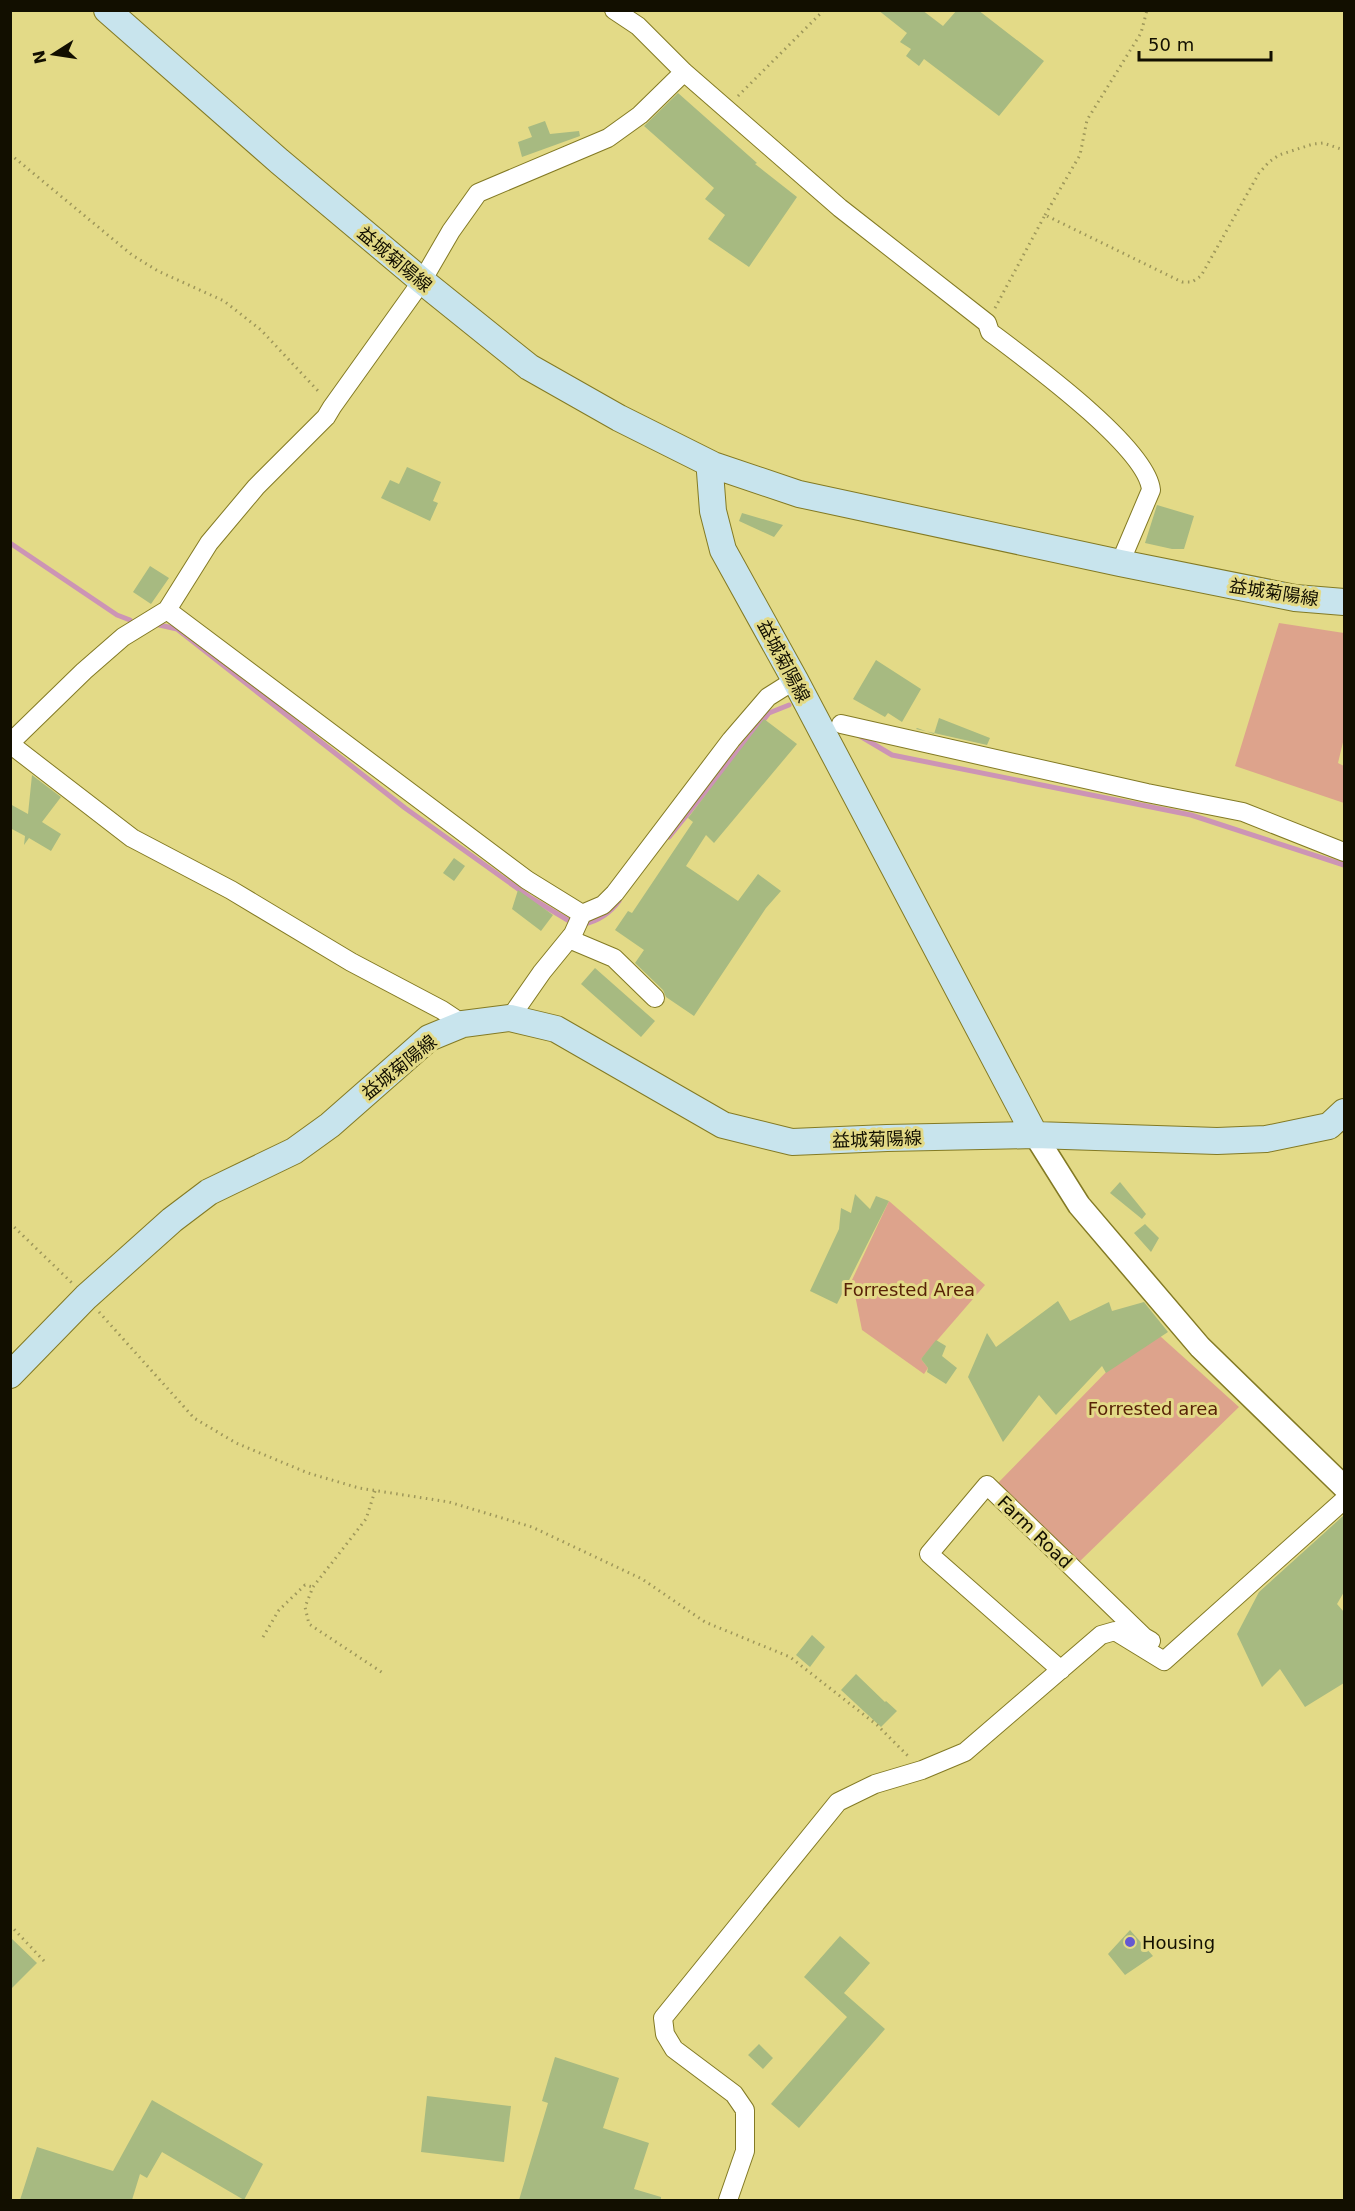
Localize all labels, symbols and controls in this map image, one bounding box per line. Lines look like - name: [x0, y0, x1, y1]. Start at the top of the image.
- north arrow: [24, 24, 84, 84]
- scale bar: [1139, 24, 1271, 62]
- text: 50 m: [1148, 34, 1194, 55]
- text: N: [29, 48, 51, 66]
- street label: 益城菊陽線: [354, 222, 436, 296]
- street label: 益城菊陽線: [1228, 575, 1320, 609]
- street label: 益城菊陽線: [754, 616, 814, 706]
- street label: 益城菊陽線: [357, 1031, 441, 1103]
- street label: 益城菊陽線: [832, 1127, 922, 1151]
- park label: Forrested Area: [843, 1279, 975, 1300]
- park label: Forrested area: [1088, 1398, 1218, 1419]
- street label: Farm Road: [993, 1491, 1077, 1573]
- place label: Housing: [1142, 1932, 1215, 1953]
- marker: Housing: [1123, 1935, 1137, 1949]

